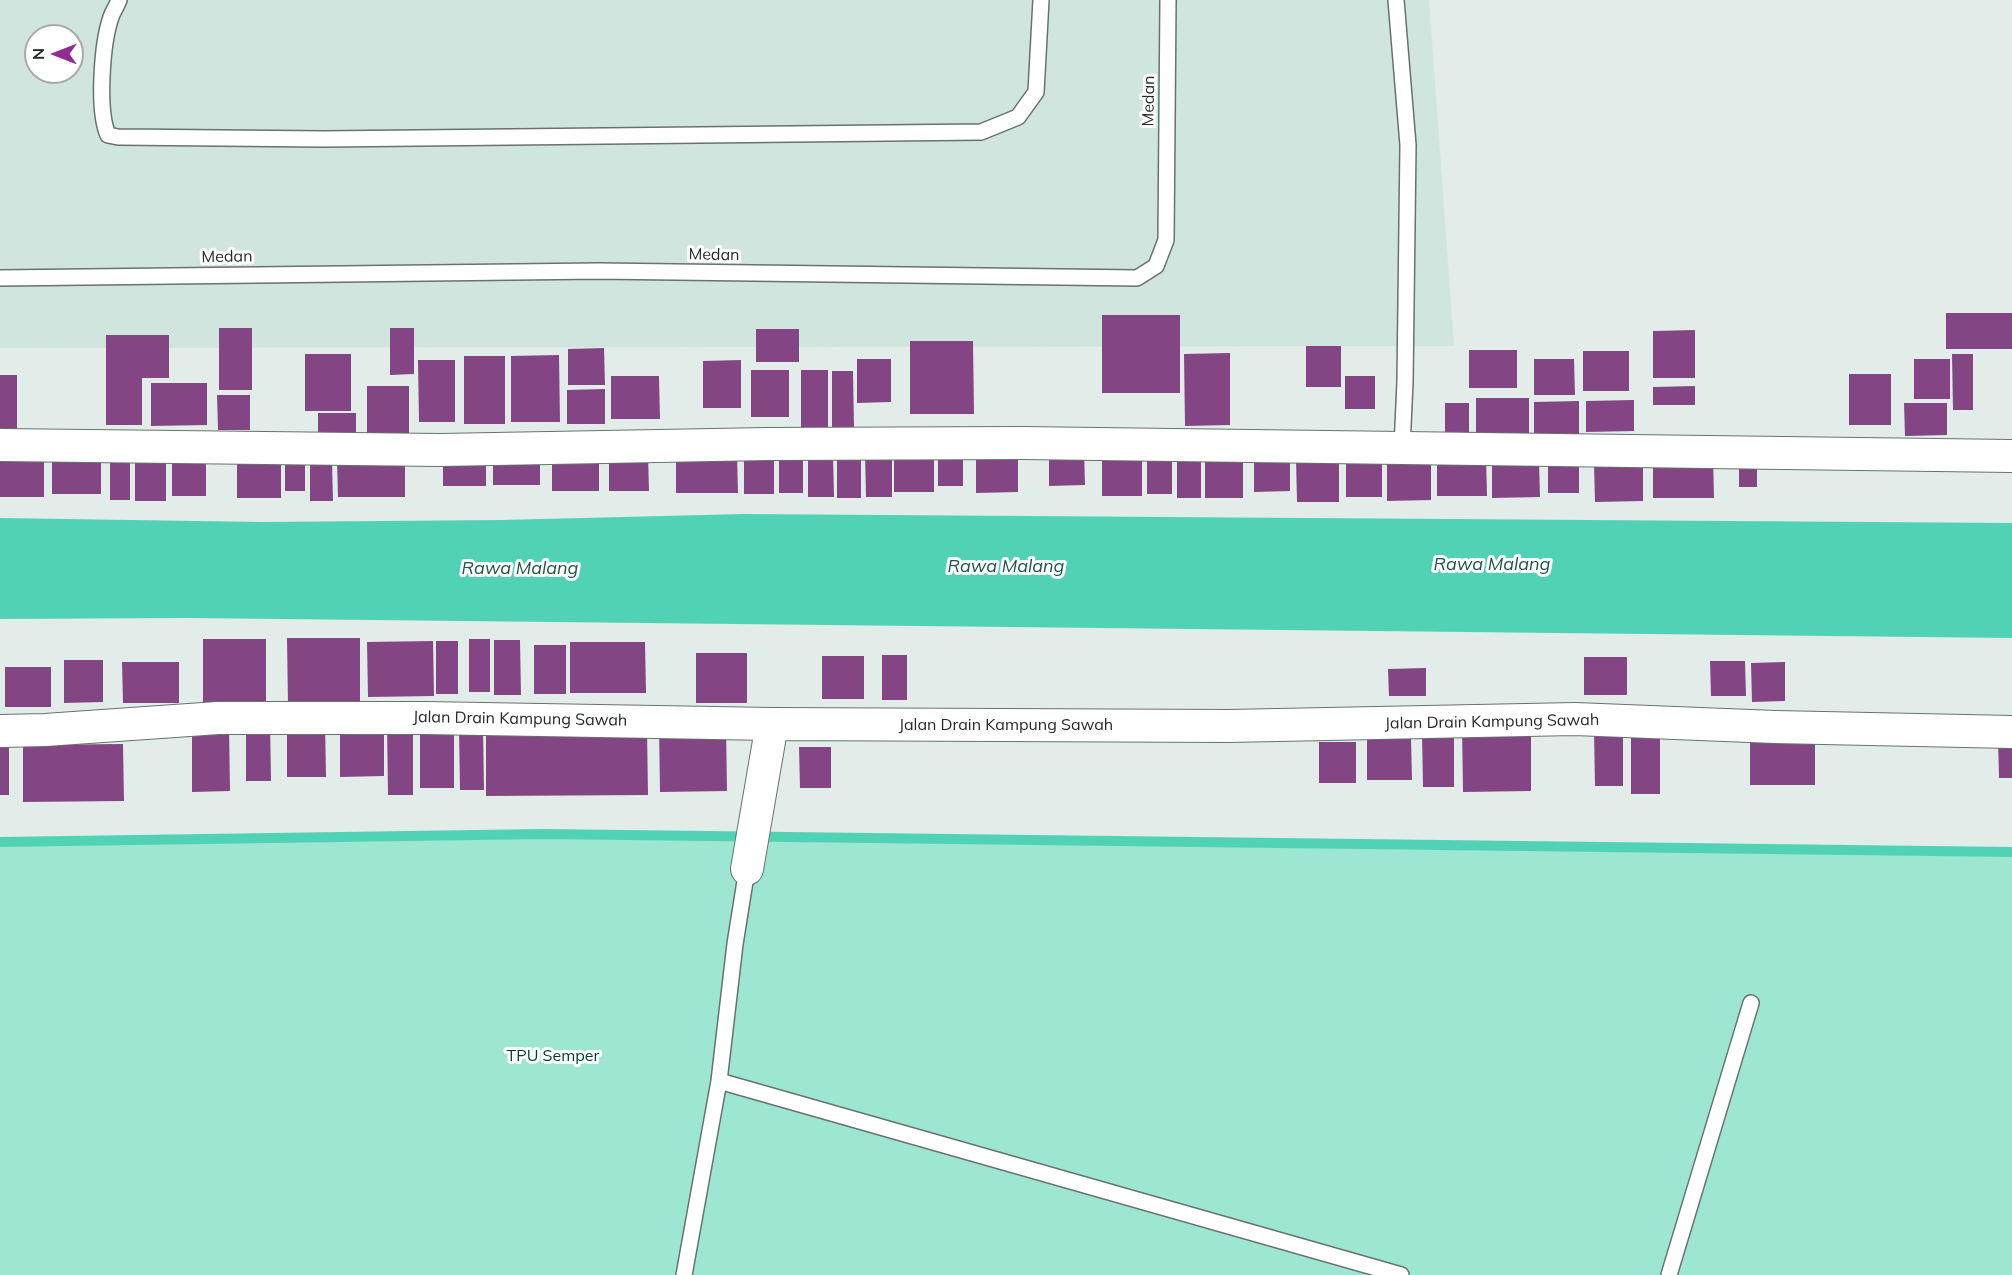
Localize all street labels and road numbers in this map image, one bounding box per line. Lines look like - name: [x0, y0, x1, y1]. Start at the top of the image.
- street label: Medan: [1139, 75, 1159, 127]
- street label: Medan: [688, 245, 740, 265]
- street label: Medan: [201, 247, 253, 267]
- street label: Jalan Drain Kampung Sawah: [413, 708, 627, 730]
- street label: Jalan Drain Kampung Sawah: [1385, 711, 1599, 733]
- street label: Jalan Drain Kampung Sawah: [899, 715, 1113, 735]

